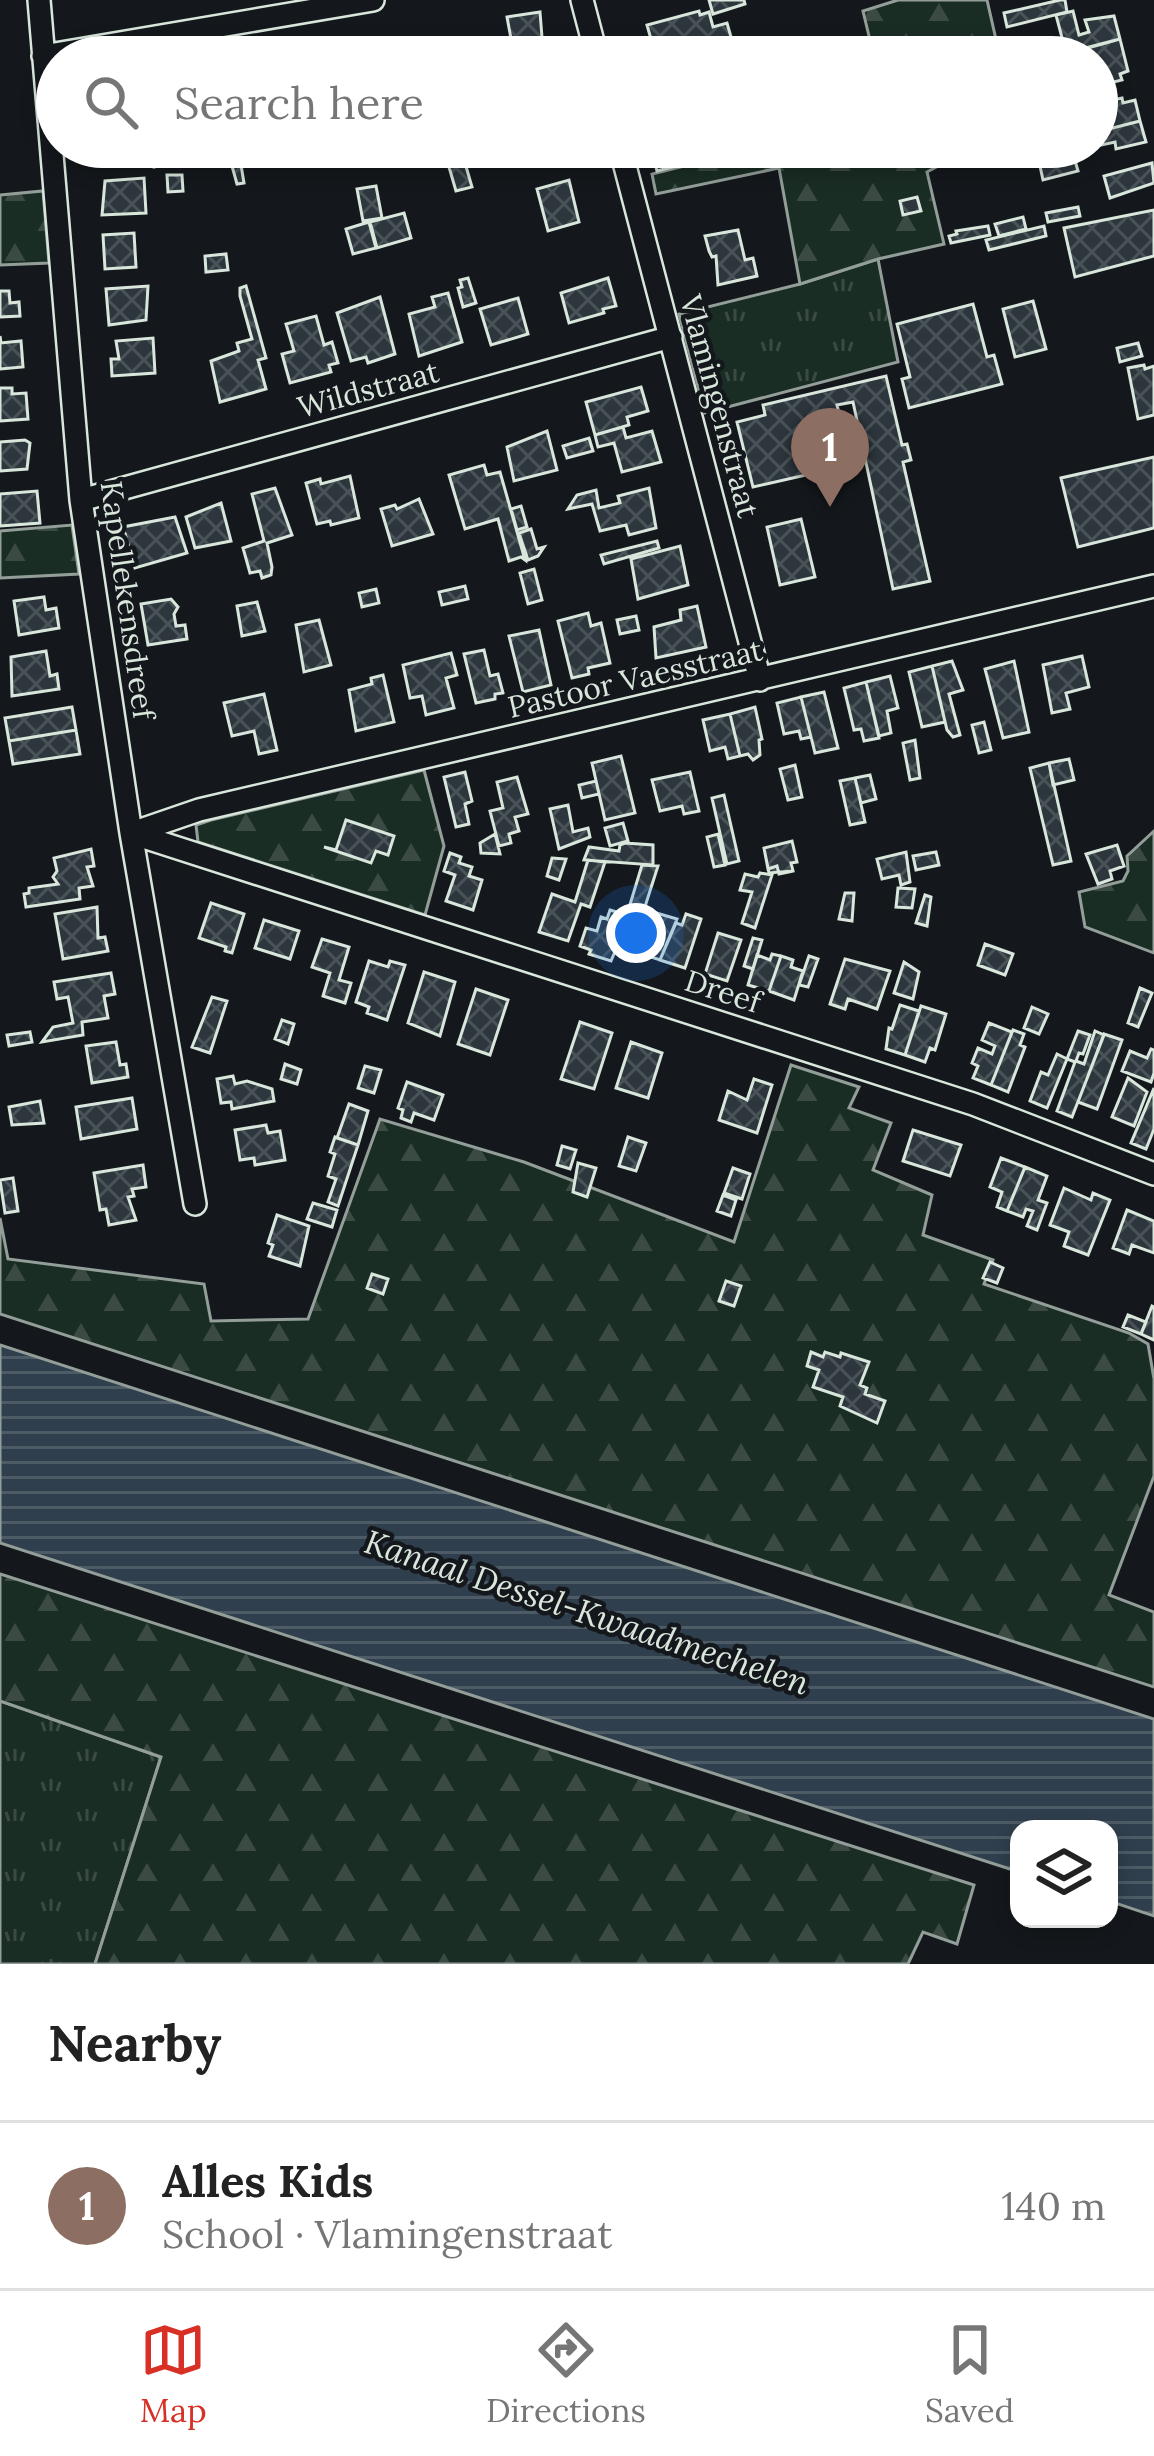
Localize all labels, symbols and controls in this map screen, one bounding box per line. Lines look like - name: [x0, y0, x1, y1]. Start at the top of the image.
- search box: [36, 36, 1118, 168]
- icon: search: [78, 69, 144, 135]
- text: Search here: [174, 74, 424, 131]
- street label: Vlamingenstraat: [671, 290, 768, 522]
- street label: Wildstraat: [293, 352, 443, 426]
- pin: 1: [791, 408, 869, 507]
- street label: Kapellekensdreef: [92, 478, 164, 723]
- street label: Pastoor Vaesstraat: [504, 630, 766, 726]
- your location: [606, 903, 666, 963]
- street label: Dreef: [680, 961, 768, 1022]
- water label: Kanaal Dessel-Kwaadmechelen: [359, 1520, 815, 1704]
- map controls: [1010, 1820, 1118, 1928]
- button: layers: [1010, 1820, 1118, 1928]
- text: Nearby: [48, 2010, 221, 2075]
- text: Alles Kids: [162, 2152, 373, 2209]
- text: 1: [79, 2181, 95, 2231]
- text: 140 m: [1001, 2181, 1106, 2231]
- text: School · Vlamingenstraat: [162, 2209, 612, 2259]
- tab: Map: [140, 2317, 207, 2431]
- tab: Directions: [486, 2317, 646, 2431]
- tab: Saved: [925, 2317, 1014, 2431]

